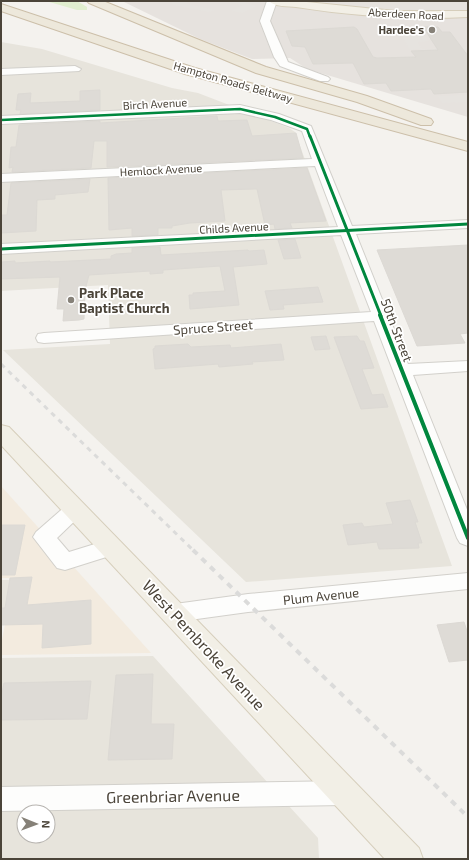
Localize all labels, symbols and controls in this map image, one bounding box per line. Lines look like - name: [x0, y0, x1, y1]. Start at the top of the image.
- street label: Aberdeen Road: [368, 5, 444, 22]
- place label: Hardee's: [378, 23, 424, 36]
- marker: Hardee's: [427, 25, 437, 35]
- street label: Hampton Roads Beltway: [172, 58, 294, 105]
- street label: Birch Avenue: [122, 95, 188, 112]
- street label: Hemlock Avenue: [120, 161, 203, 178]
- street label: Childs Avenue: [199, 219, 269, 236]
- place label: Park Place Baptist Church: [79, 285, 170, 316]
- marker: Park Place Baptist Church: [66, 295, 76, 305]
- street label: 50th Street: [378, 296, 416, 364]
- street label: Spruce Street: [173, 316, 253, 338]
- street label: West Pembroke Avenue: [139, 576, 270, 714]
- street label: Plum Avenue: [282, 584, 360, 608]
- street label: Greenbriar Avenue: [106, 785, 240, 806]
- north arrow: [16, 804, 56, 844]
- text: N: [40, 820, 53, 828]

